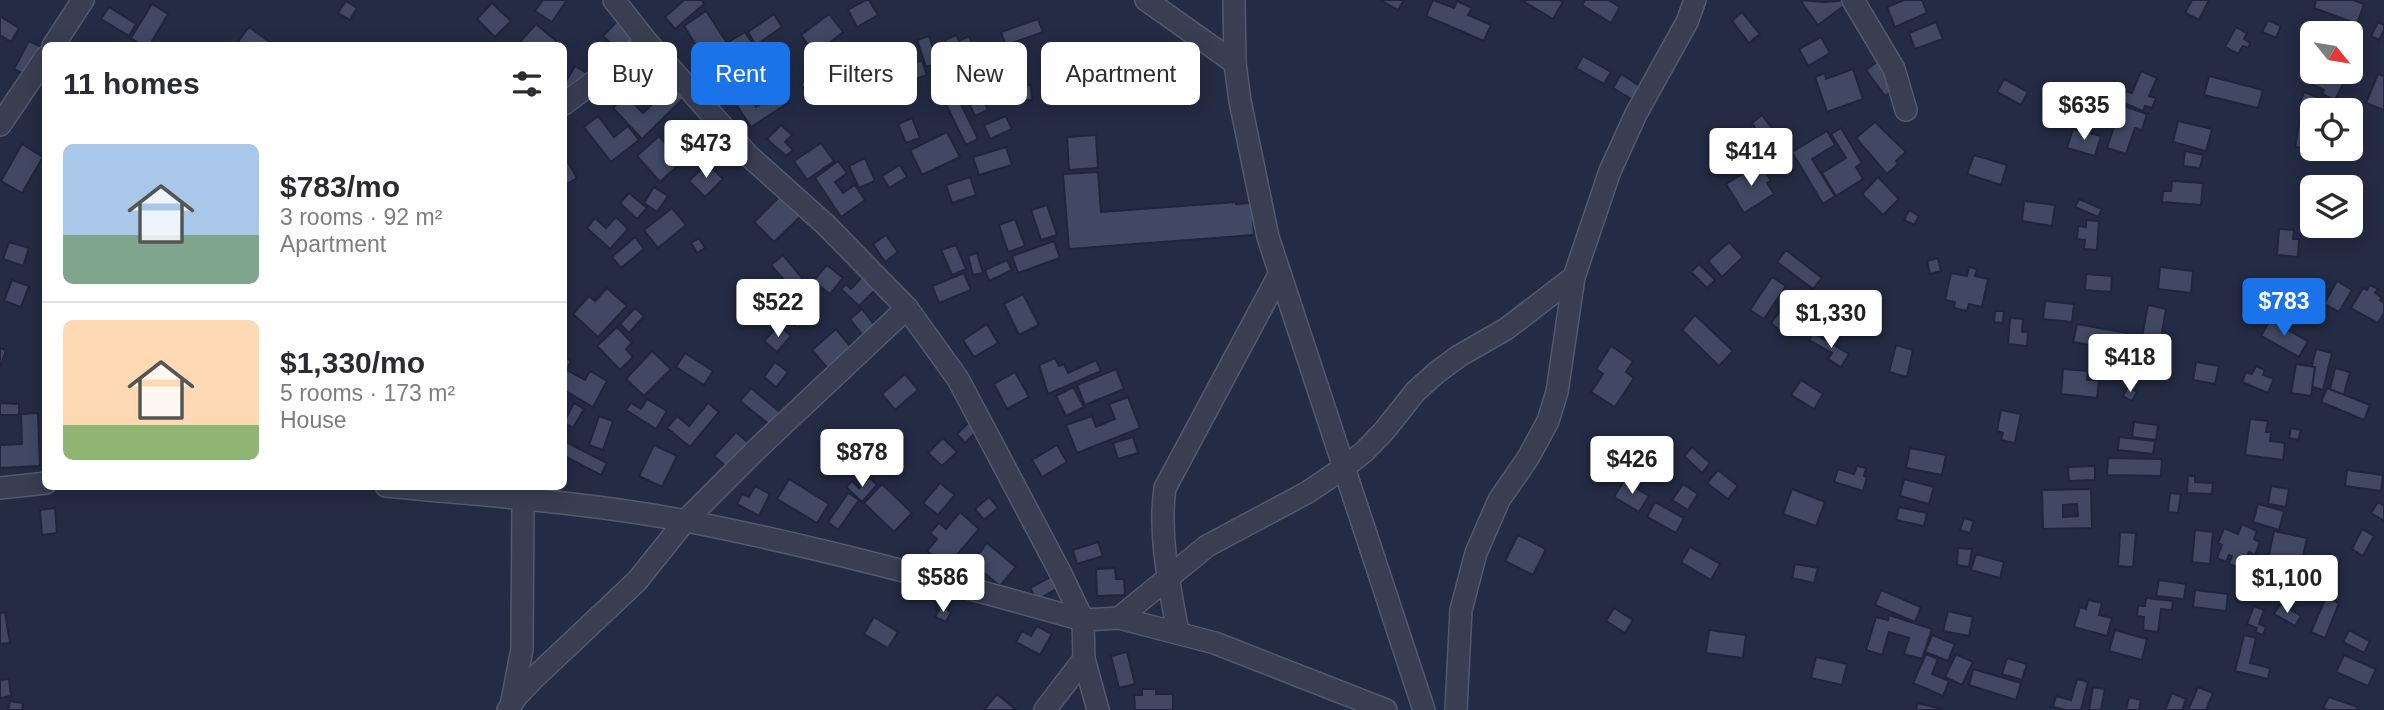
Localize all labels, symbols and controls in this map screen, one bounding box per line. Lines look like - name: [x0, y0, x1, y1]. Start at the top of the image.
- north arrow: [2300, 21, 2362, 84]
- map controls: [2300, 21, 2363, 238]
- chip: Buy: [588, 42, 677, 105]
- chip: Rent: [691, 42, 790, 105]
- chip: Filters: [804, 42, 917, 105]
- chip: New: [931, 42, 1027, 105]
- chip: Apartment: [1041, 42, 1200, 105]
- icon: filters: [508, 65, 546, 103]
- text: 11 homes: [63, 67, 200, 100]
- pin: $635: [2043, 82, 2125, 142]
- text: $635: [2058, 92, 2110, 118]
- button: locate: [2300, 98, 2363, 161]
- pin: $473: [665, 120, 747, 180]
- pin: $414: [1710, 128, 1792, 188]
- text: $473: [680, 130, 732, 156]
- text: $414: [1725, 138, 1777, 164]
- text: $783/mo: [280, 170, 400, 203]
- icon: home: [119, 172, 203, 256]
- button: layers: [2300, 175, 2363, 238]
- text: 3 rooms · 92 m²: [280, 204, 442, 230]
- text: Apartment: [280, 231, 386, 257]
- pin: $783: [2243, 278, 2325, 338]
- pin: $522: [737, 280, 819, 339]
- text: $783: [2258, 288, 2310, 314]
- text: $522: [752, 289, 804, 315]
- pin: $1,330: [1774, 290, 1888, 350]
- text: $1,330: [1796, 300, 1866, 326]
- pin: $418: [2089, 334, 2171, 394]
- text: $418: [2104, 344, 2156, 370]
- text: $1,330/mo: [280, 346, 425, 379]
- icon: home: [119, 348, 203, 432]
- text: 5 rooms · 173 m²: [280, 380, 455, 406]
- text: House: [280, 407, 346, 433]
- pin: $878: [821, 430, 903, 489]
- pin: $426: [1591, 436, 1673, 496]
- text: $878: [836, 439, 888, 465]
- text: $426: [1606, 446, 1658, 472]
- pin: $586: [902, 554, 984, 614]
- pin: $1,100: [2230, 556, 2344, 615]
- text: $586: [917, 564, 969, 590]
- text: $1,100: [2252, 565, 2322, 591]

